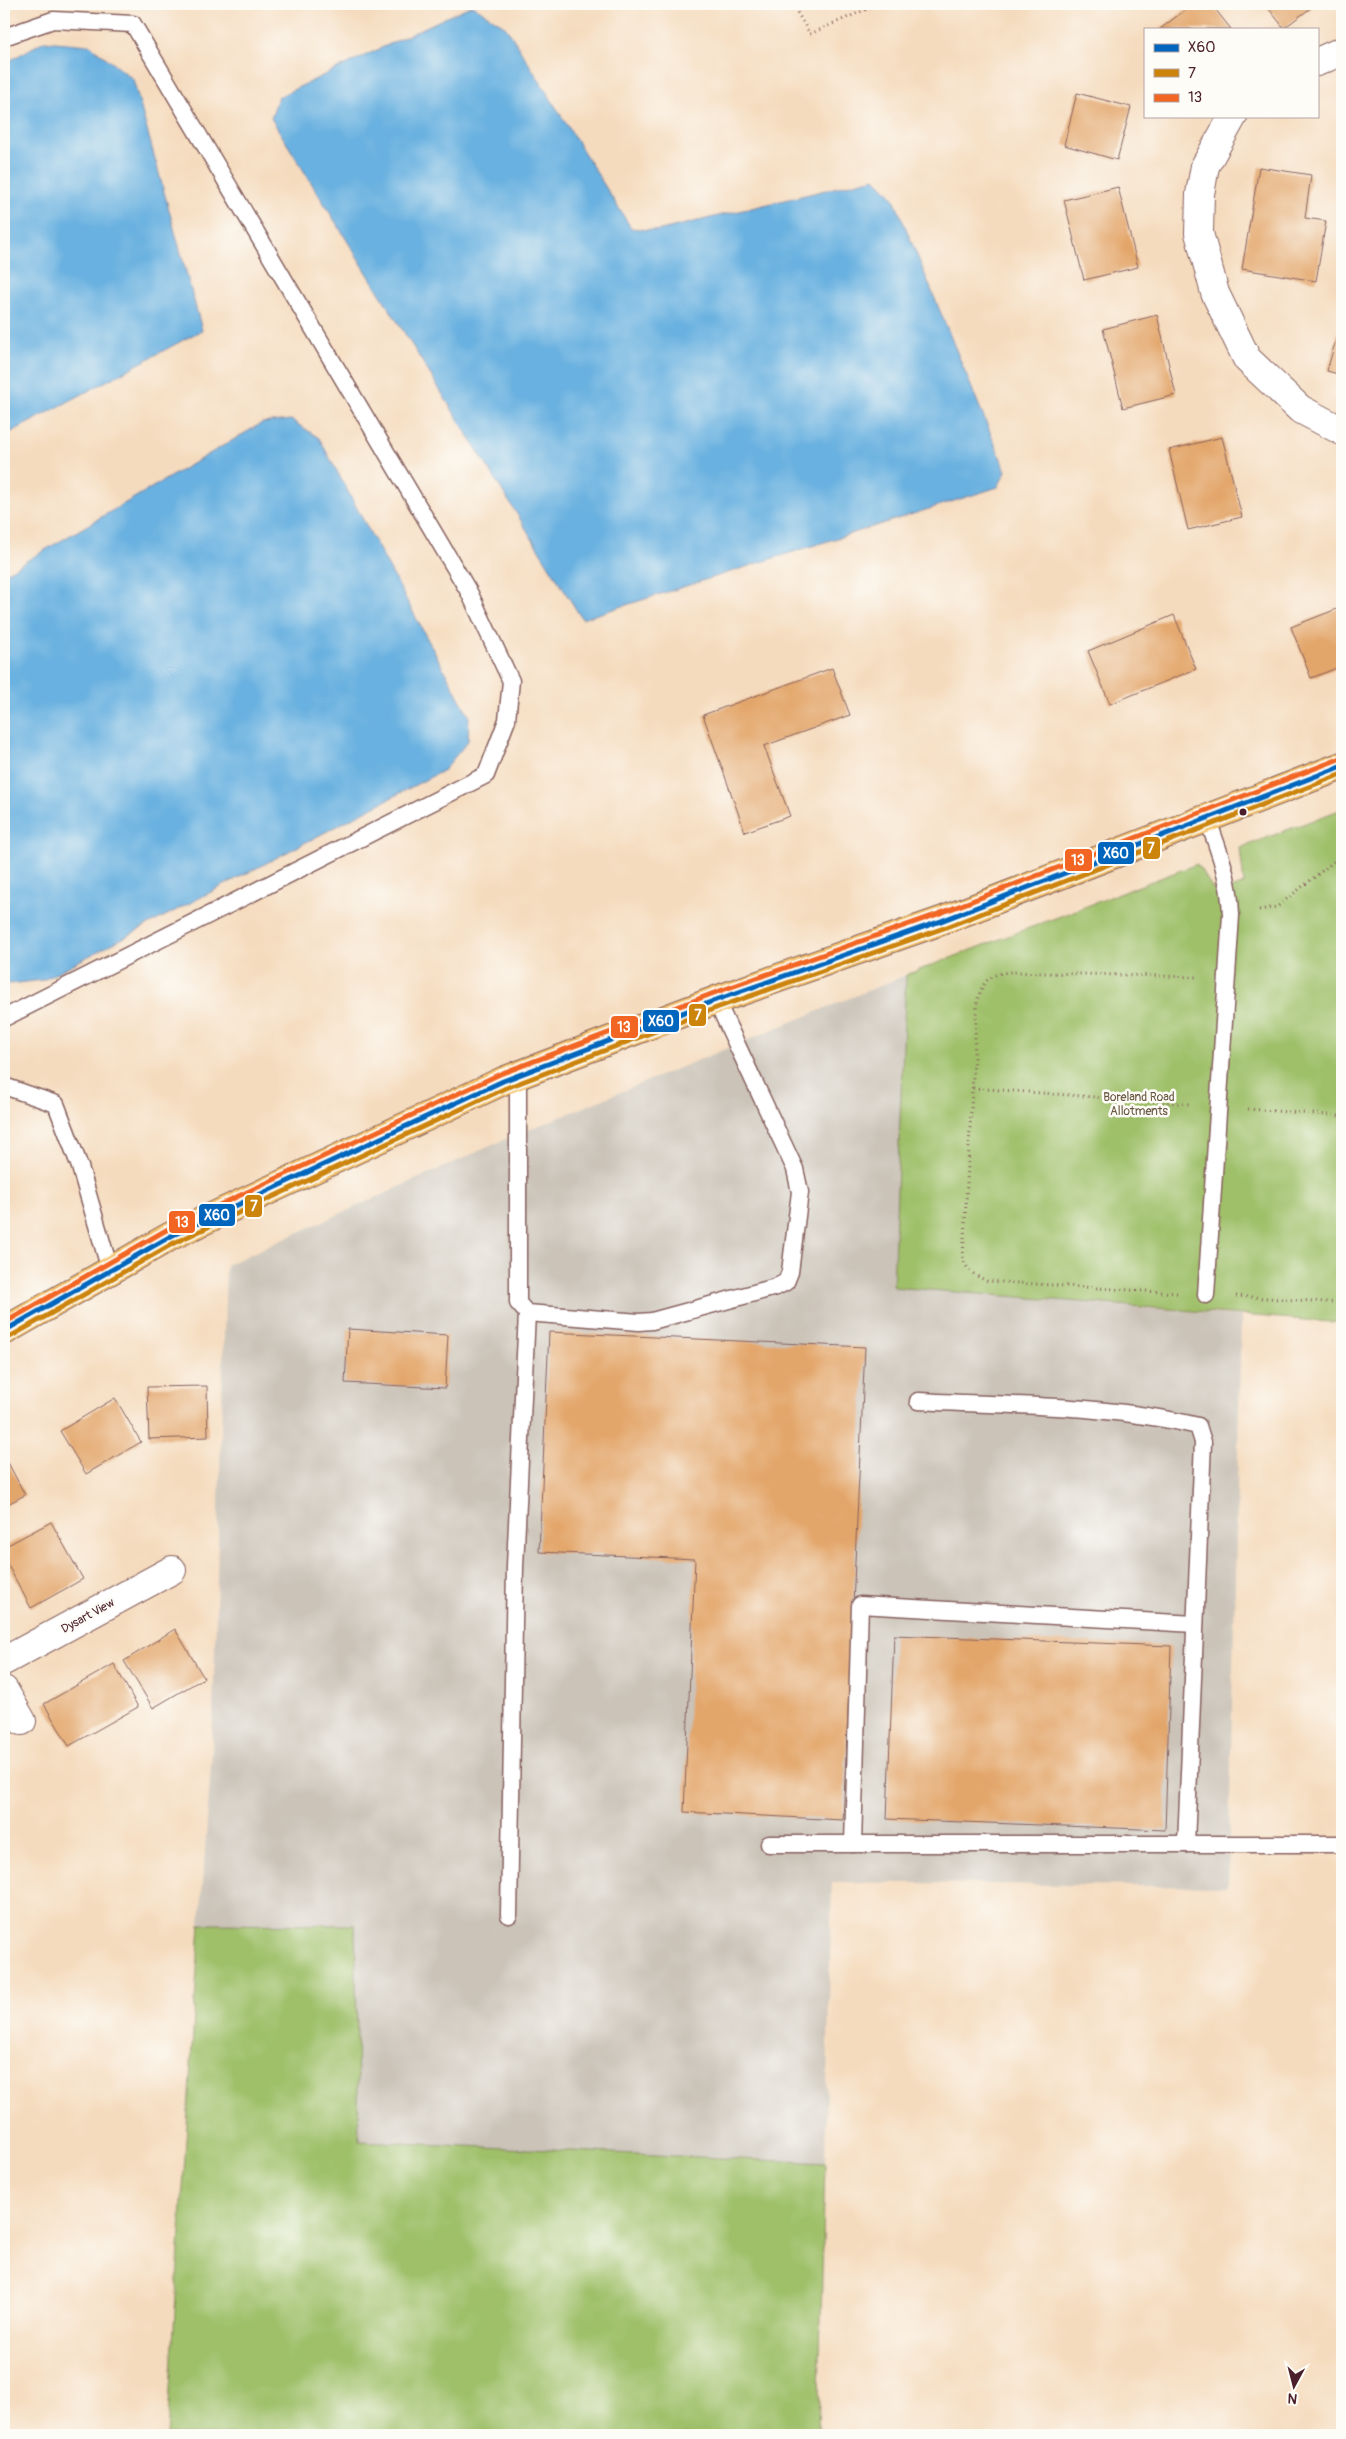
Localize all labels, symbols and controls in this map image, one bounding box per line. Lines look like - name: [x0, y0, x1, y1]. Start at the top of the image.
- legend: [1144, 28, 1318, 118]
- text: X60: [1188, 38, 1215, 57]
- text: 7: [1188, 64, 1196, 83]
- text: 13: [1188, 88, 1202, 107]
- unlabelled marker: [1238, 807, 1248, 817]
- line badge: 7: [1142, 836, 1161, 860]
- text: 7: [1147, 840, 1155, 857]
- line badge: X60: [1097, 841, 1135, 865]
- text: X60: [1103, 845, 1129, 862]
- line badge: 13: [1064, 848, 1093, 872]
- text: 13: [1071, 852, 1085, 869]
- line badge: 7: [688, 1003, 707, 1027]
- text: 7: [694, 1007, 702, 1024]
- line badge: X60: [642, 1009, 680, 1033]
- text: X60: [648, 1013, 674, 1030]
- line badge: 13: [610, 1015, 639, 1039]
- text: 13: [617, 1019, 631, 1036]
- park label: Boreland Road Allotments: [1103, 1090, 1175, 1119]
- line badge: 7: [244, 1194, 263, 1218]
- text: 7: [250, 1198, 258, 1215]
- line badge: X60: [198, 1203, 236, 1227]
- text: X60: [204, 1207, 230, 1224]
- line badge: 13: [168, 1210, 196, 1234]
- text: 13: [175, 1214, 189, 1231]
- street label: Dysart View: [59, 1595, 117, 1637]
- north arrow: [1268, 2362, 1318, 2412]
- text: N: [1287, 2389, 1298, 2407]

